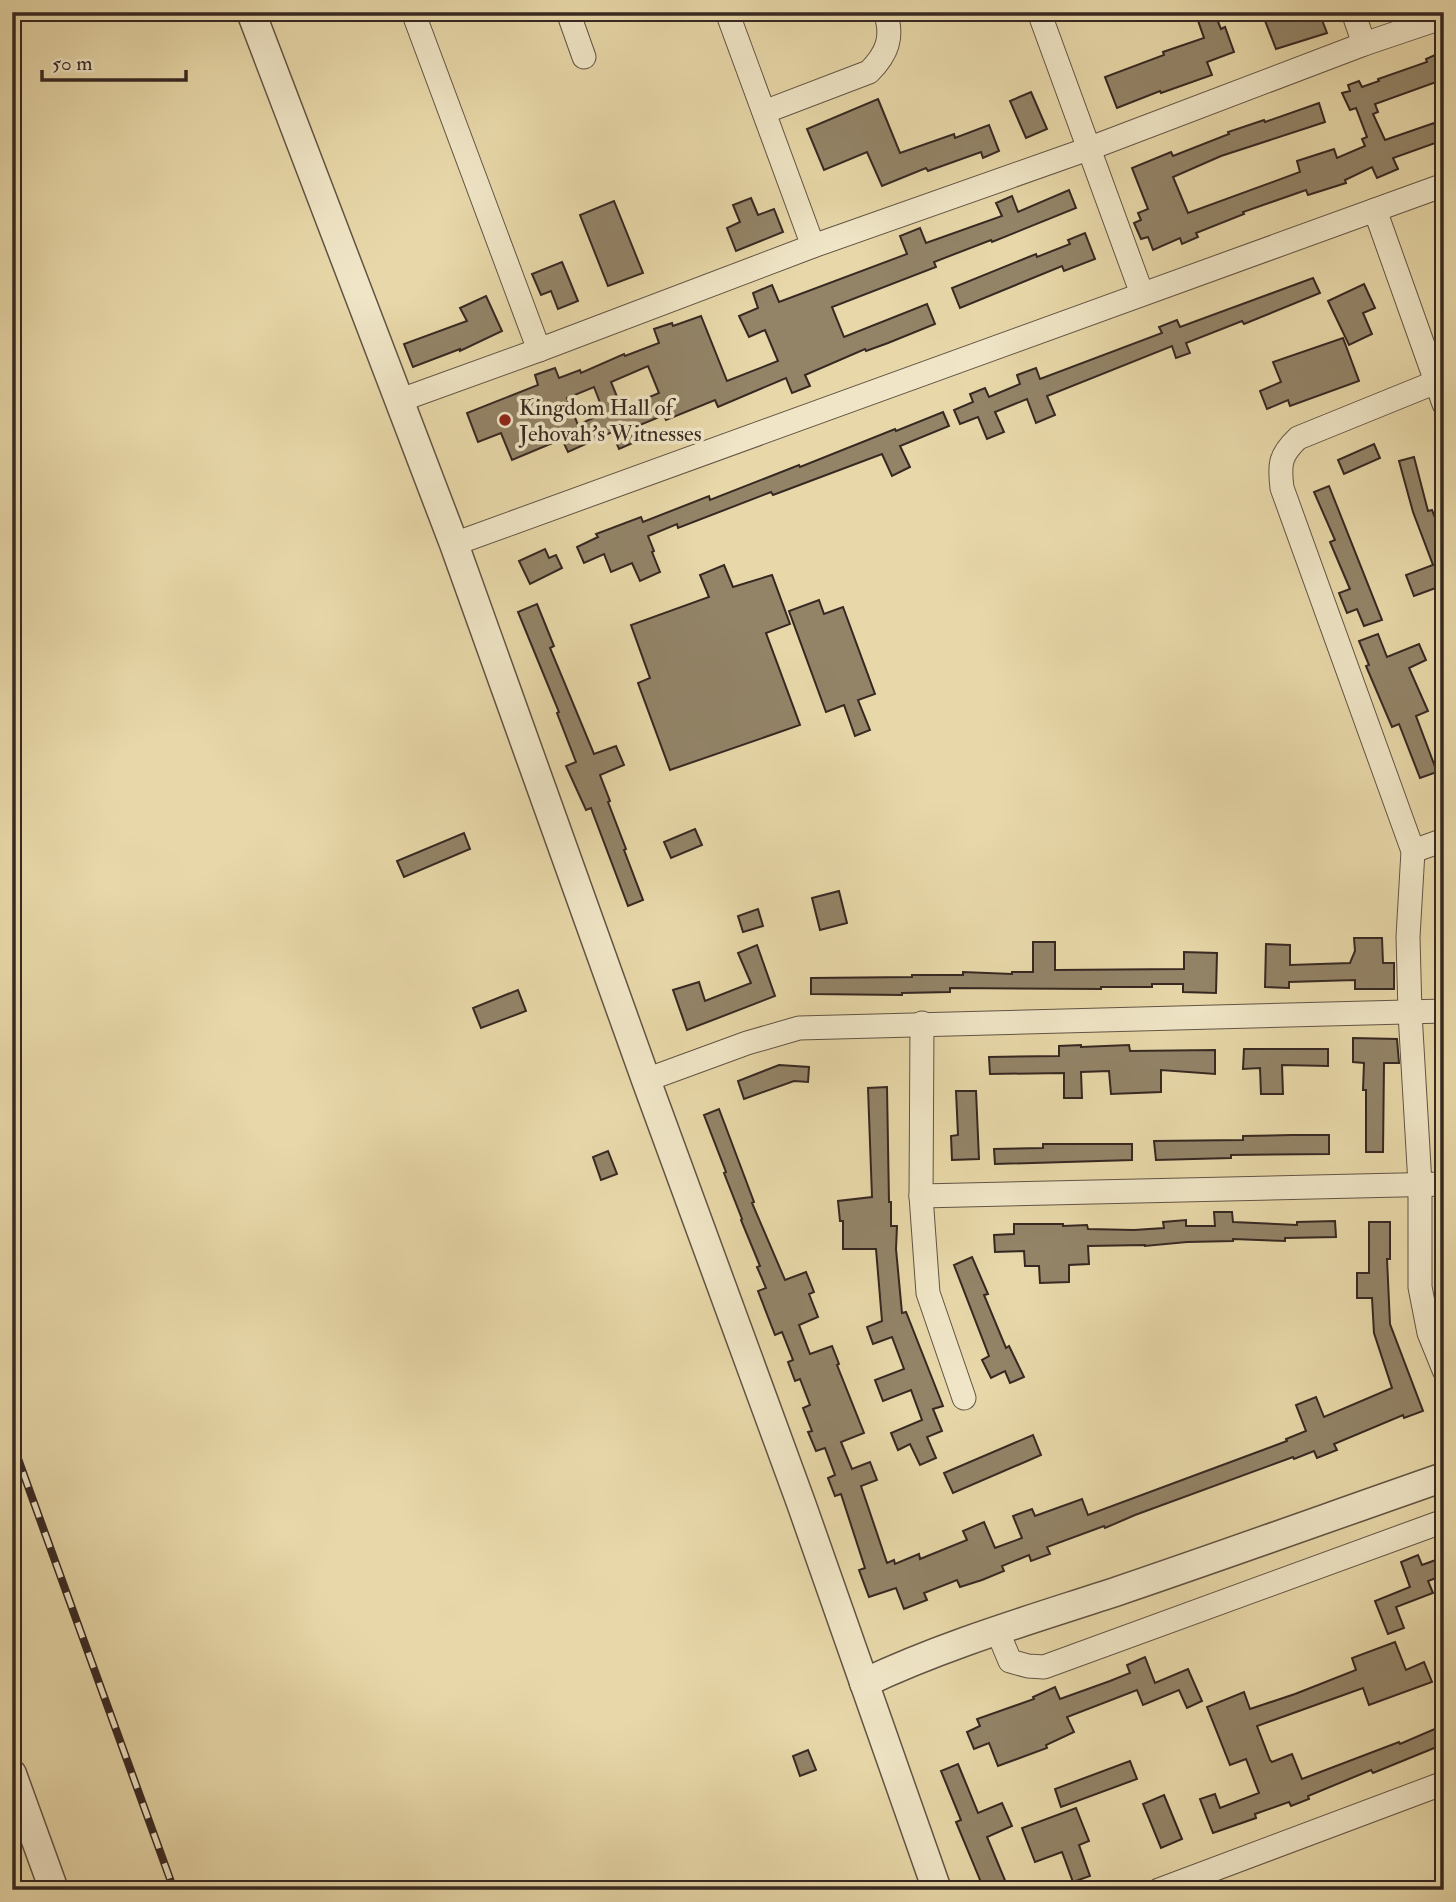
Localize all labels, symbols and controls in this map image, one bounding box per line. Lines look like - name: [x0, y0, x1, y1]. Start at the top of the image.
- scale bar: [42, 38, 186, 82]
- text: 50 m: [52, 50, 93, 77]
- place label: Kingdom Hall of Jehovah's Witnesses: [518, 393, 702, 448]
- marker: Kingdom Hall of Jehovah's Witnesses: [497, 412, 513, 428]

